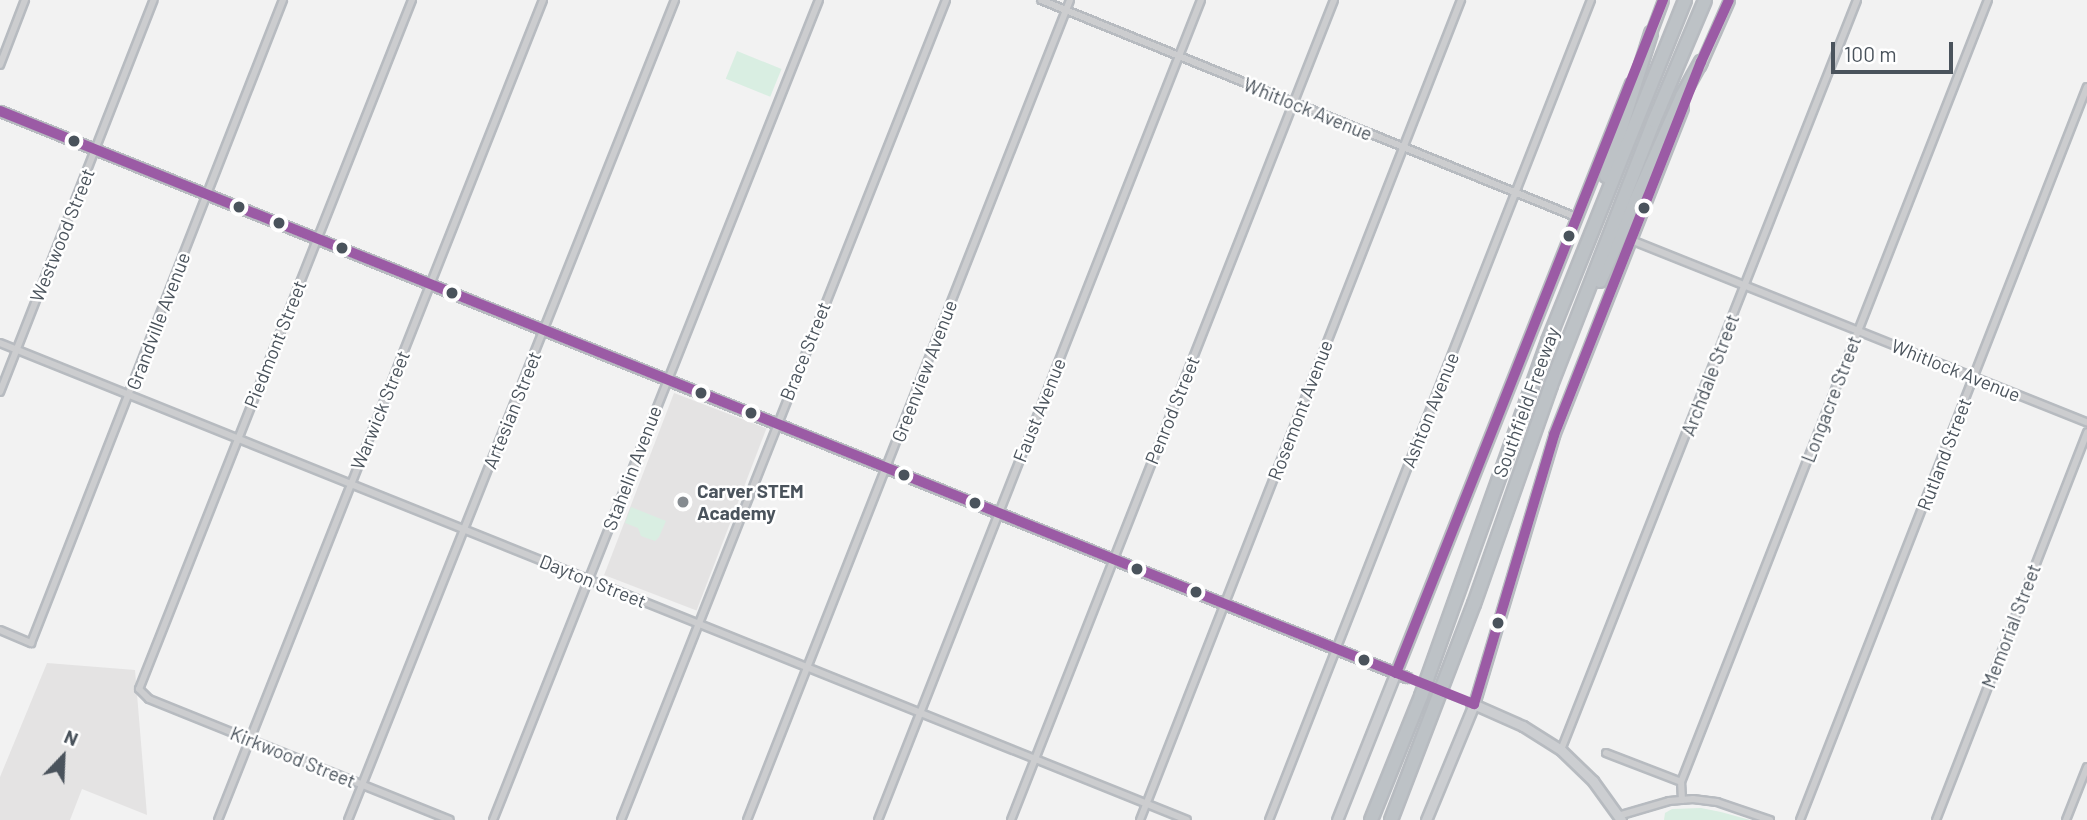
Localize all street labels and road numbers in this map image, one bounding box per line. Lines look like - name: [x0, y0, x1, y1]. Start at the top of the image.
- street label: Whitlock Avenue: [1240, 73, 1376, 145]
- street label: Westwood Street: [25, 165, 99, 305]
- street label: Grandville Avenue: [121, 249, 195, 393]
- street label: Piedmont Street: [239, 277, 311, 411]
- street label: Greenview Avenue: [886, 297, 962, 445]
- street label: Brace Street: [775, 298, 835, 404]
- street label: Archdale Street: [1676, 311, 1744, 439]
- street label: Southfield Freeway: [1488, 324, 1564, 480]
- street label: Longacre Street: [1796, 332, 1866, 466]
- street label: Whitlock Avenue: [1888, 334, 2024, 406]
- street label: Rosemont Avenue: [1263, 337, 1337, 483]
- street label: Warwick Street: [346, 347, 414, 473]
- street label: Artesian Street: [478, 348, 546, 472]
- street label: Ashton Avenue: [1397, 349, 1463, 471]
- street label: Penrod Street: [1140, 353, 1204, 467]
- street label: Faust Avenue: [1008, 355, 1070, 465]
- street label: Rutland Street: [1912, 394, 1976, 514]
- street label: Stahelin Avenue: [598, 402, 666, 534]
- street label: Dayton Street: [536, 549, 650, 613]
- street label: Memorial Street: [1977, 561, 2045, 691]
- street label: Kirkwood Street: [227, 722, 359, 792]

